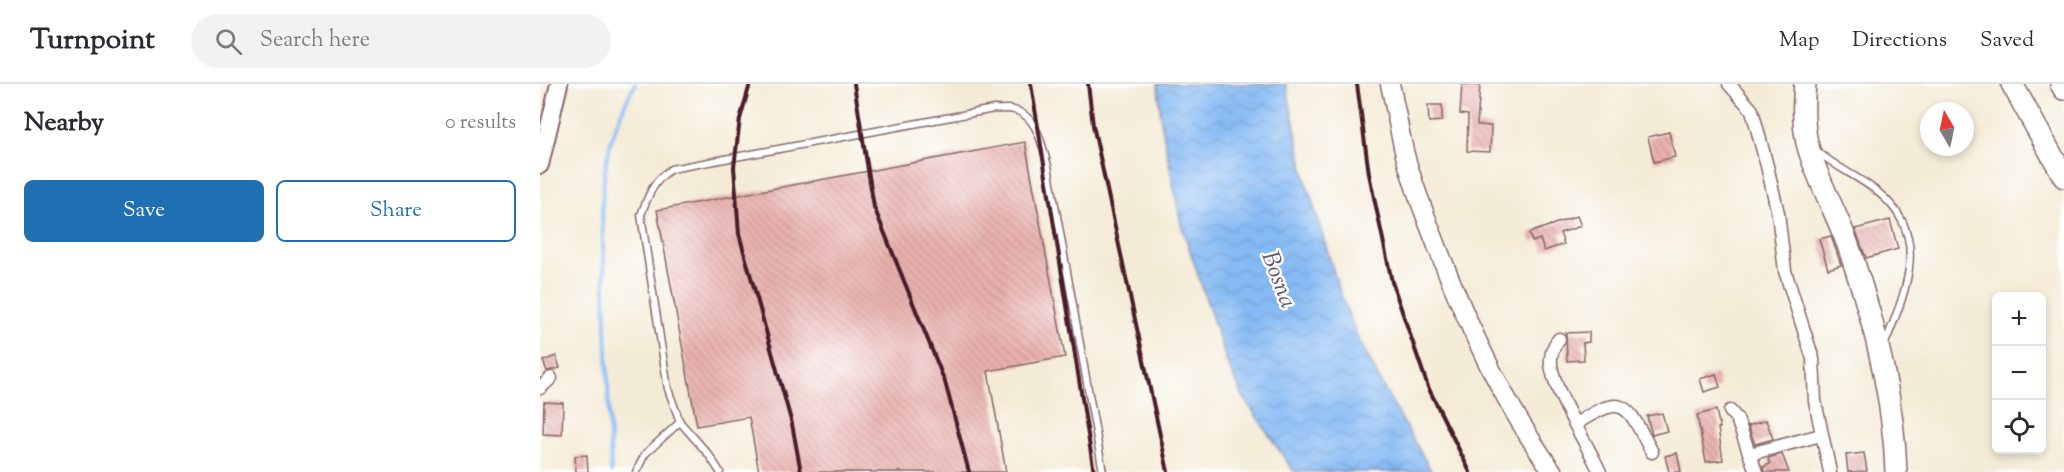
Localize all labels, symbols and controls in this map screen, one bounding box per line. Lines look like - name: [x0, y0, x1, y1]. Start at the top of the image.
- search box: [191, 14, 611, 68]
- text: Turnpoint: [30, 21, 155, 61]
- icon: search: [212, 25, 245, 58]
- text: Search here: [260, 25, 370, 57]
- text: Map: [1779, 26, 1819, 56]
- text: Directions: [1852, 26, 1947, 56]
- text: Saved: [1980, 26, 2034, 56]
- north arrow: [1920, 102, 1974, 156]
- text: Nearby: [24, 105, 104, 142]
- text: 0 results: [445, 109, 516, 138]
- button: Save: [24, 180, 264, 242]
- button: Share: [276, 180, 516, 242]
- water label: Bosna: [1252, 247, 1304, 313]
- map controls: [1992, 292, 2046, 454]
- button: +: [1992, 292, 2046, 346]
- button: −: [1992, 346, 2046, 400]
- button: locate: [1992, 400, 2046, 454]

